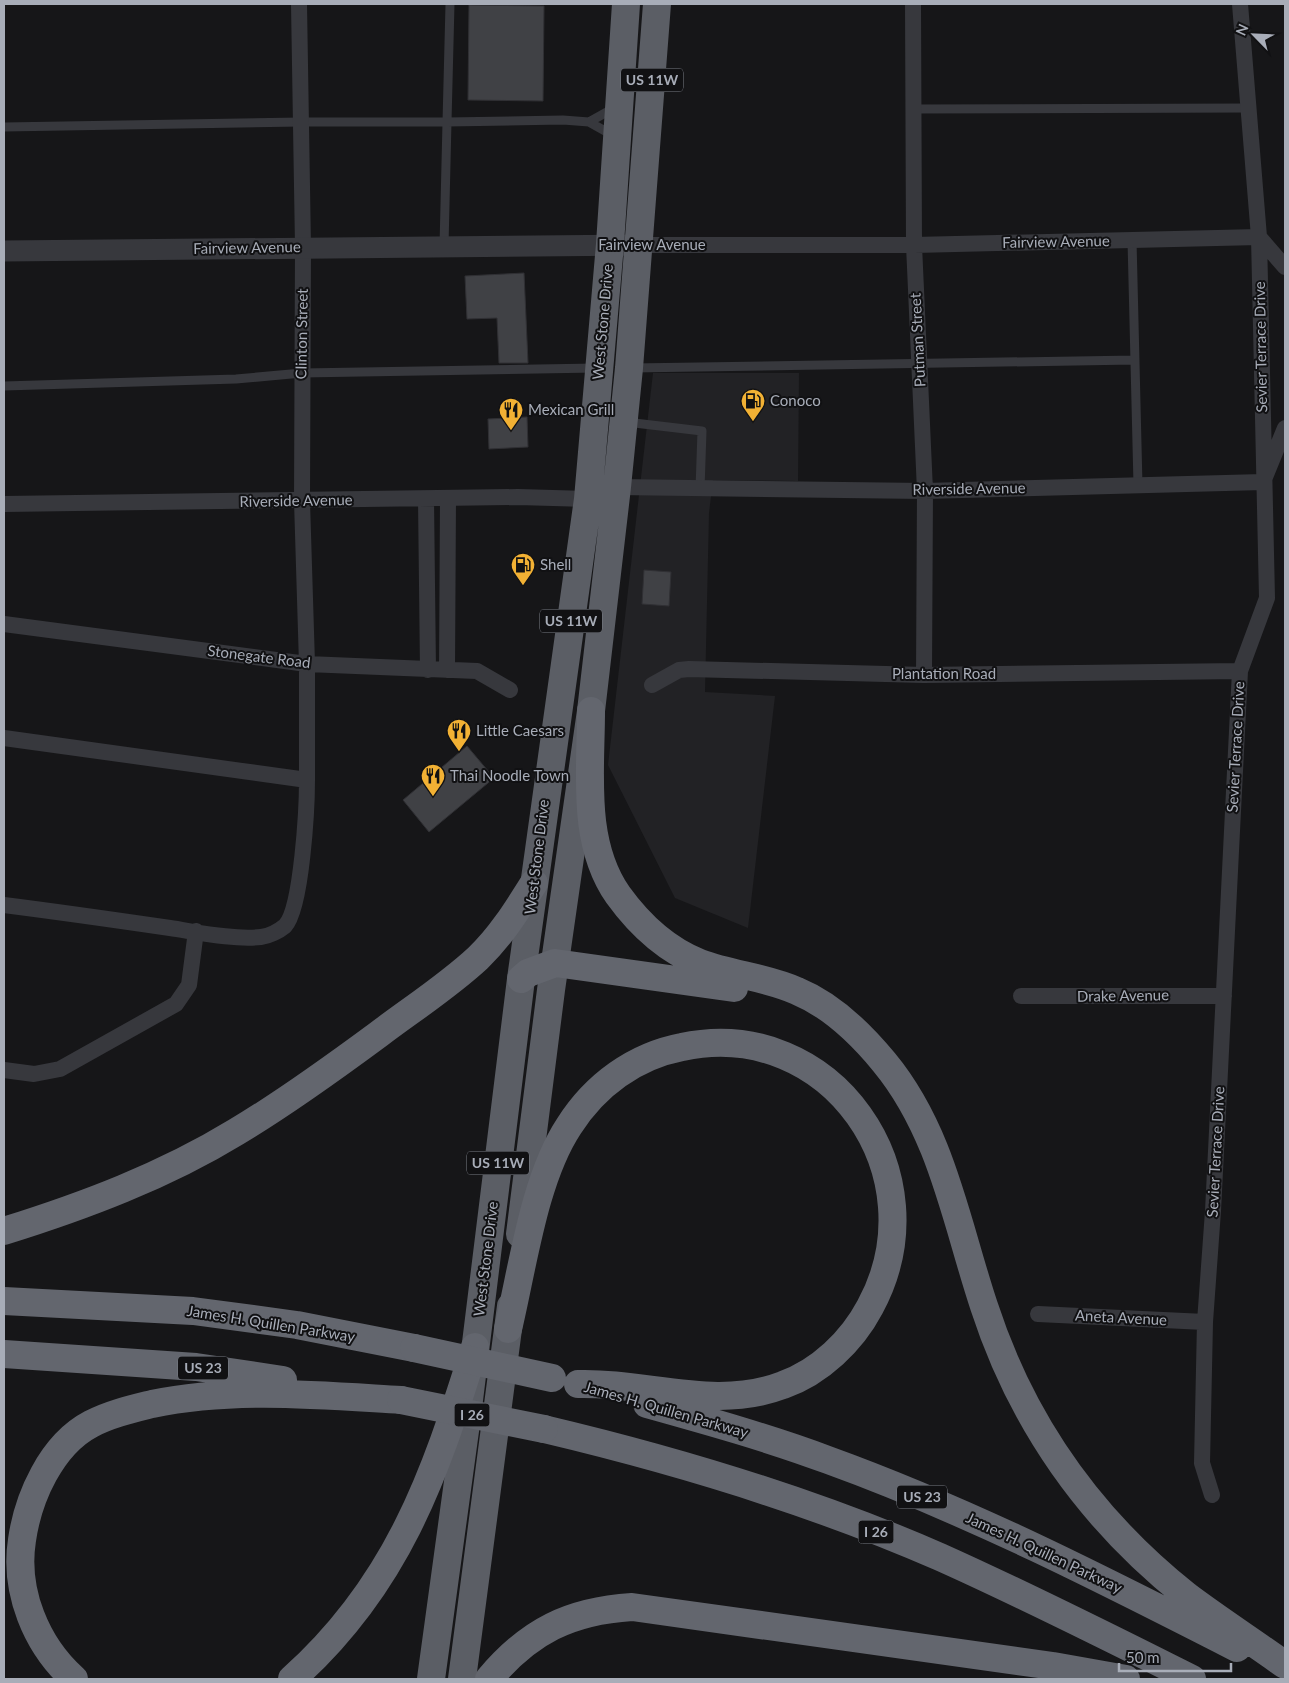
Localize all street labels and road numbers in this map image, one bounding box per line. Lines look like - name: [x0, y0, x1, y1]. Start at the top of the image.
- road number: US 11W: [621, 68, 683, 92]
- street label: Fairview Avenue: [1002, 231, 1110, 251]
- street label: Fairview Avenue: [598, 235, 706, 253]
- street label: Fairview Avenue: [193, 237, 301, 257]
- street label: West Stone Drive: [588, 263, 616, 380]
- street label: Sevier Terrace Drive: [1250, 281, 1270, 413]
- street label: Clinton Street: [291, 288, 311, 380]
- street label: Putman Street: [906, 292, 928, 388]
- street label: Riverside Avenue: [912, 478, 1026, 498]
- street label: Riverside Avenue: [239, 490, 353, 510]
- road number: US 11W: [540, 610, 602, 632]
- street label: Stonegate Road: [207, 641, 312, 671]
- street label: Plantation Road: [892, 664, 996, 682]
- street label: Sevier Terrace Drive: [1223, 681, 1247, 813]
- street label: West Stone Drive: [520, 798, 552, 915]
- street label: Drake Avenue: [1077, 985, 1169, 1005]
- street label: Sevier Terrace Drive: [1203, 1086, 1227, 1218]
- road number: US 11W: [467, 1152, 529, 1174]
- street label: West Stone Drive: [469, 1200, 501, 1317]
- street label: James H. Quillen Parkway: [186, 1301, 357, 1345]
- street label: Aneta Avenue: [1075, 1306, 1168, 1328]
- road number: US 23: [178, 1356, 228, 1380]
- street label: James H. Quillen Parkway: [582, 1377, 751, 1441]
- road number: I 26: [454, 1404, 490, 1426]
- road number: US 23: [897, 1485, 947, 1508]
- street label: James H. Quillen Parkway: [964, 1508, 1125, 1596]
- road number: I 26: [858, 1520, 894, 1544]

